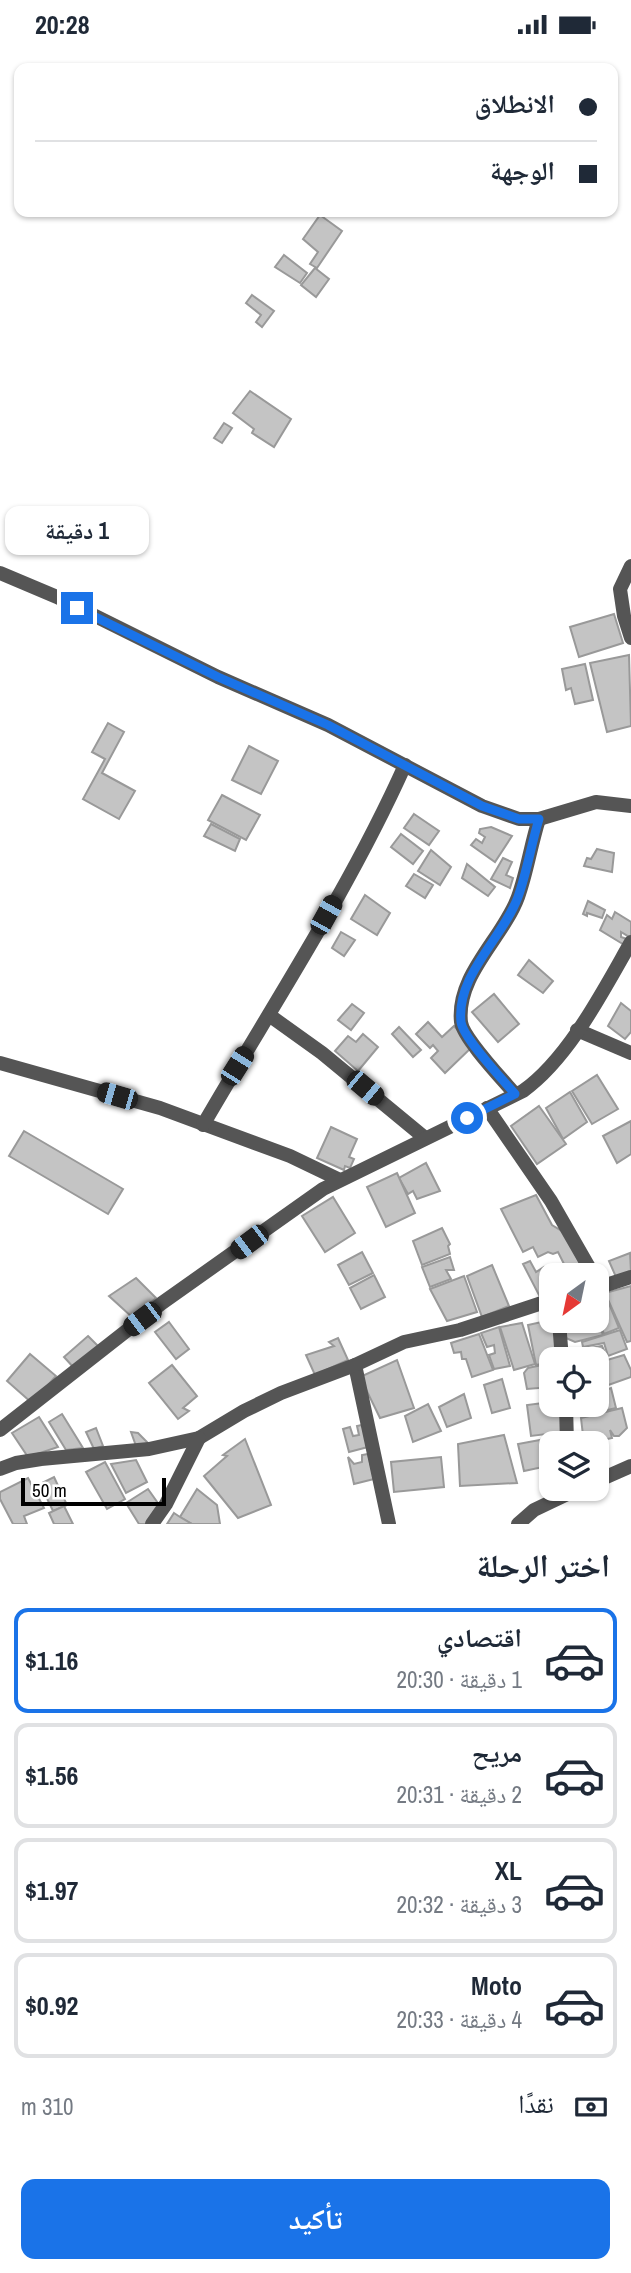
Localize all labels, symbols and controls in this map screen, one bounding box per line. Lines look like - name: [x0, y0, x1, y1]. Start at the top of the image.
- text: 20:28: [35, 7, 90, 42]
- text: الانطلاق: [475, 86, 555, 121]
- text: الوجهة: [490, 153, 555, 188]
- callout: 1 دقيقة: [5, 507, 149, 555]
- text: 1 دقيقة: [45, 515, 109, 546]
- route end: [61, 592, 93, 624]
- car: [307, 892, 346, 938]
- car: [217, 1043, 258, 1089]
- car: [343, 1066, 388, 1110]
- car: [94, 1080, 141, 1112]
- route start: [451, 1102, 483, 1134]
- car: [226, 1221, 273, 1263]
- north arrow: [539, 1263, 609, 1333]
- map controls: [539, 1263, 609, 1501]
- car: [119, 1298, 166, 1340]
- button: locate: [539, 1347, 609, 1417]
- button: layers: [539, 1431, 609, 1501]
- scale bar: [21, 1475, 166, 1507]
- text: 50 m: [32, 1477, 67, 1503]
- text: اختر الرحلة: [476, 1544, 610, 1587]
- text: اقتصادي: [437, 1620, 522, 1655]
- icon: car: [543, 1629, 606, 1692]
- text: $1.16: [25, 1643, 78, 1678]
- text: 1 دقيقة · 20:30: [397, 1664, 522, 1695]
- text: مريح: [472, 1735, 522, 1770]
- icon: car: [543, 1744, 606, 1807]
- text: $1.56: [25, 1758, 78, 1793]
- text: 2 دقيقة · 20:31: [397, 1779, 522, 1810]
- text: XL: [495, 1853, 522, 1888]
- icon: car: [543, 1859, 606, 1922]
- text: $1.97: [25, 1873, 78, 1908]
- text: 3 دقيقة · 20:32: [397, 1889, 522, 1920]
- text: Moto: [471, 1968, 522, 2003]
- icon: car: [543, 1974, 606, 2037]
- text: $0.92: [25, 1988, 78, 2023]
- text: 4 دقيقة · 20:33: [397, 2004, 522, 2035]
- text: نقدًا: [518, 2086, 554, 2121]
- icon: cash: [572, 2088, 610, 2126]
- text: 310 m: [21, 2091, 73, 2122]
- button: تأكيد: [21, 2179, 610, 2259]

